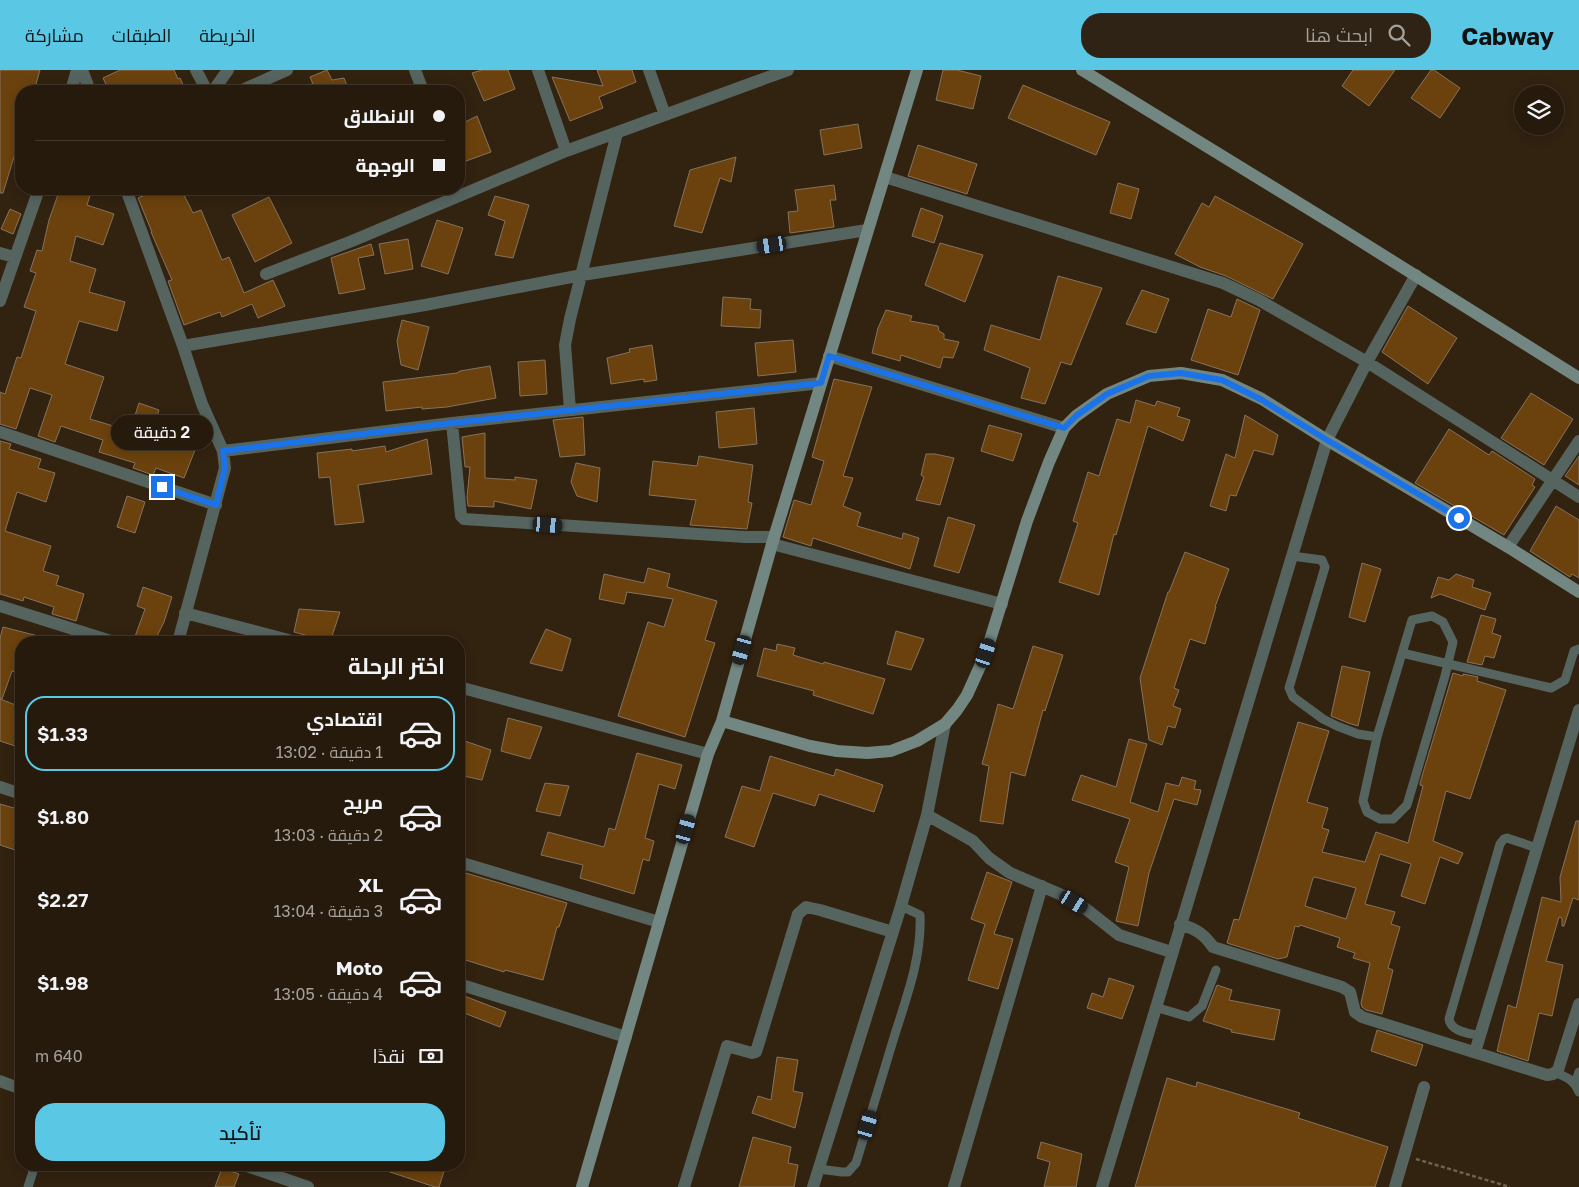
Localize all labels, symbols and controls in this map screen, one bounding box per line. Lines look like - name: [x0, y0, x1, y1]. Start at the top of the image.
- search box: [1081, 13, 1431, 58]
- icon: search: [1385, 21, 1413, 49]
- text: Cabway: [1461, 21, 1554, 50]
- text: ابحث هنا: [1305, 23, 1373, 46]
- text: مشاركة: [25, 24, 84, 46]
- text: الطبقات: [112, 24, 171, 46]
- text: الخريطة: [199, 24, 256, 46]
- map controls: [1514, 85, 1564, 135]
- button: layers: [1514, 85, 1564, 135]
- text: الانطلاق: [344, 104, 415, 127]
- text: الوجهة: [355, 153, 415, 176]
- car: [756, 235, 787, 255]
- callout: 2 دقيقة: [111, 414, 213, 450]
- text: 2 دقيقة: [134, 422, 190, 442]
- route end: [151, 476, 173, 498]
- route start: [1448, 507, 1470, 529]
- car: [532, 516, 563, 534]
- car: [730, 634, 753, 666]
- car: [974, 636, 997, 670]
- text: اختر الرحلة: [348, 652, 445, 679]
- text: اقتصادي: [307, 707, 383, 730]
- icon: car: [398, 711, 443, 756]
- text: $1.33: [37, 722, 88, 745]
- text: 1 دقيقة · 13:02: [276, 742, 383, 762]
- text: مريح: [343, 790, 383, 813]
- icon: car: [398, 794, 443, 839]
- text: $1.80: [37, 805, 89, 828]
- car: [674, 813, 697, 845]
- text: 2 دقيقة · 13:03: [274, 825, 383, 845]
- text: XL: [358, 873, 383, 896]
- icon: car: [398, 877, 443, 922]
- text: $2.27: [37, 888, 88, 911]
- car: [1057, 888, 1090, 916]
- text: 3 دقيقة · 13:04: [274, 901, 383, 921]
- text: Moto: [336, 956, 383, 979]
- icon: car: [398, 960, 443, 1005]
- text: $1.98: [37, 971, 89, 994]
- text: 4 دقيقة · 13:05: [274, 984, 383, 1004]
- icon: cash: [417, 1042, 445, 1070]
- text: نقدًا: [373, 1044, 405, 1067]
- text: 640 m: [35, 1046, 83, 1066]
- button: تأكيد: [35, 1103, 445, 1161]
- car: [856, 1108, 879, 1142]

